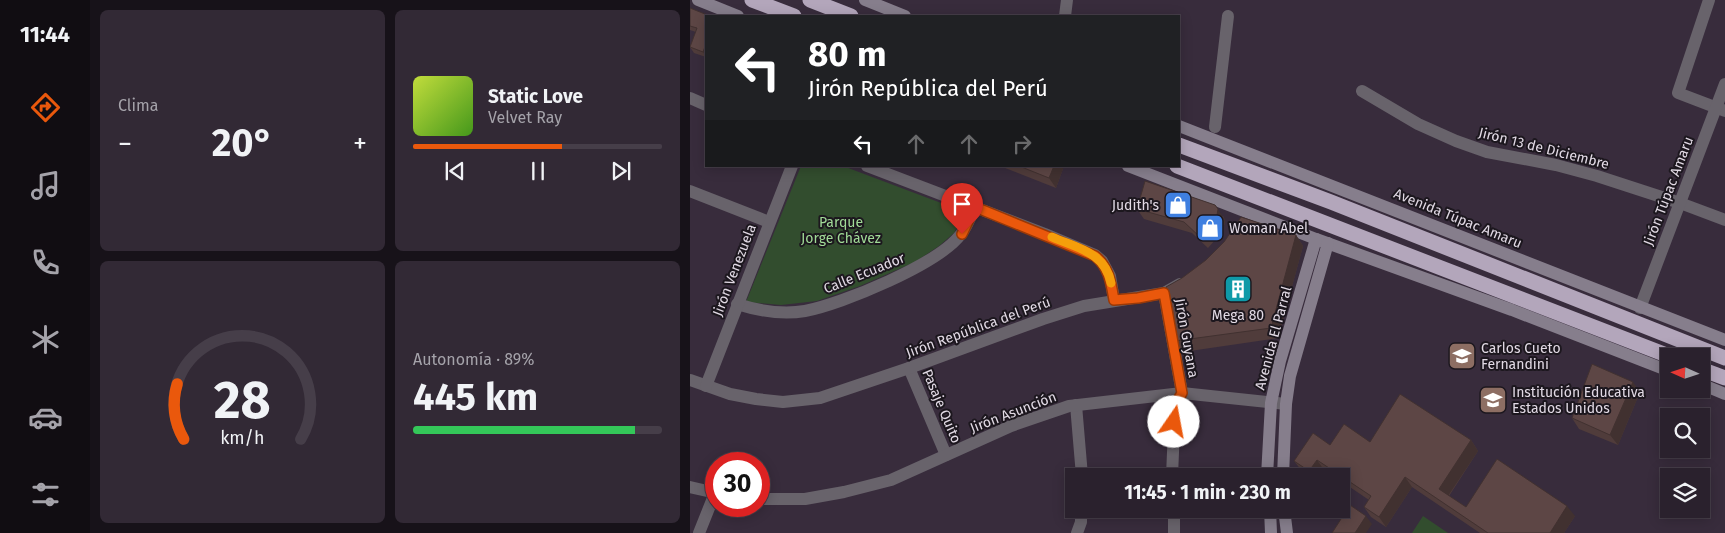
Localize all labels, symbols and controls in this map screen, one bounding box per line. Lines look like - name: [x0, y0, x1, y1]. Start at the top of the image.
- text: 11:44: [20, 21, 70, 48]
- text: 80 m: [808, 33, 887, 75]
- icon: left: [725, 35, 790, 100]
- text: Jirón República del Perú: [808, 75, 1048, 102]
- text: Static Love: [488, 85, 583, 108]
- icon: directions: [28, 90, 63, 125]
- text: Clima: [118, 96, 158, 115]
- text: Velvet Ray: [488, 108, 562, 127]
- text: 20°: [212, 120, 273, 166]
- street label: Jirón 13 de Diciembre: [1477, 124, 1611, 173]
- text: −: [118, 127, 132, 160]
- text: +: [353, 127, 367, 160]
- icon: left: [849, 130, 877, 158]
- icon: ahead: [902, 130, 930, 158]
- icon: ahead: [955, 130, 983, 158]
- icon: right: [1008, 130, 1036, 158]
- street label: Jirón Túpac Amaru: [1640, 134, 1697, 248]
- icon: previous: [441, 157, 469, 185]
- icon: pause: [524, 157, 552, 185]
- icon: next: [607, 157, 635, 185]
- icon: music: [28, 168, 63, 203]
- pin: [941, 183, 983, 234]
- street label: Avenida Túpac Amaru: [1391, 185, 1524, 252]
- icon: arrive: [948, 190, 976, 218]
- shop icon: Judith's: [1163, 190, 1193, 220]
- place label: Judith's: [1112, 197, 1159, 214]
- shop icon: Woman Abel: [1195, 213, 1225, 243]
- park label: Parque Jorge Chávez: [801, 214, 881, 247]
- place label: Woman Abel: [1229, 220, 1308, 237]
- street label: Jirón Venezuela: [709, 222, 760, 319]
- icon: phone: [28, 245, 63, 280]
- street label: Calle Ecuador: [821, 249, 908, 297]
- building icon: Mega 80: [1223, 274, 1253, 304]
- street label: Avenida El Parral: [1252, 285, 1295, 392]
- street label: Jirón República del Perú: [904, 293, 1053, 362]
- street label: Jirón Guyana: [1171, 297, 1202, 379]
- place label: Mega 80: [1212, 307, 1264, 324]
- icon: climate: [28, 322, 63, 357]
- place label: Carlos Cueto Fernandini: [1481, 340, 1561, 373]
- school or university icon: Carlos Cueto Fernandini: [1447, 341, 1477, 371]
- north arrow: [1660, 348, 1710, 398]
- map controls: [1660, 348, 1710, 518]
- text: Autonomía · 89%: [413, 350, 535, 369]
- street label: Pasaje Quito: [918, 367, 965, 446]
- text: 28: [214, 369, 271, 432]
- text: 445 km: [413, 374, 538, 420]
- place label: Institución Educativa Estados Unidos: [1512, 384, 1645, 417]
- school or university icon: Institución Educativa Estados Unidos: [1478, 385, 1508, 415]
- street label: Jirón Asunción: [968, 388, 1059, 437]
- position arrow: [1147, 395, 1199, 447]
- icon: car: [28, 400, 63, 435]
- button: search: [1660, 408, 1710, 458]
- text: km/h: [220, 427, 265, 449]
- speed limit sign: 30: [705, 452, 770, 517]
- button: layers: [1660, 468, 1710, 518]
- icon: filters: [28, 477, 63, 512]
- text: 11:45 · 1 min · 230 m: [1124, 481, 1291, 504]

